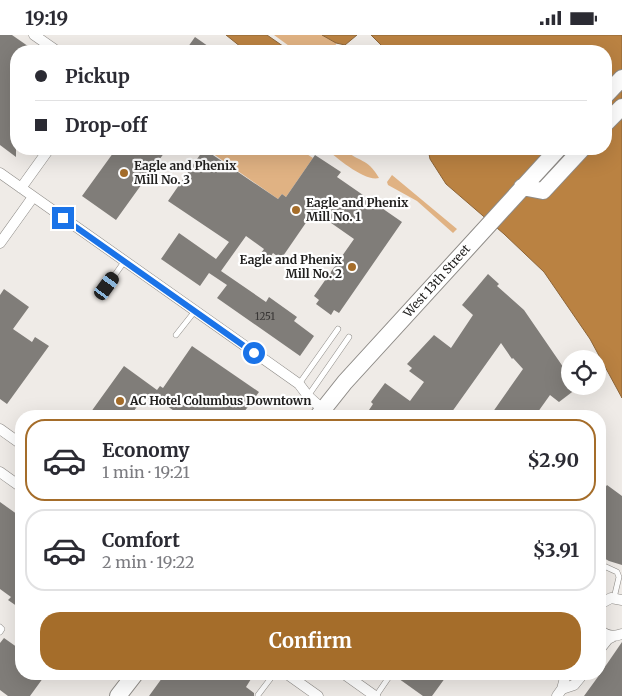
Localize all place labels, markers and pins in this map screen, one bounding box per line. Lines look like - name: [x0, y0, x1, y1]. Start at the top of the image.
- place label: Eagle and Phenix Mill No. 3: [134, 158, 237, 187]
- marker: Eagle and Phenix Mill No. 3: [118, 167, 130, 179]
- place label: Eagle and Phenix Mill No. 1: [306, 195, 409, 224]
- marker: Eagle and Phenix Mill No. 1: [290, 204, 302, 216]
- place label: Eagle and Phenix Mill No. 2: [240, 252, 343, 281]
- marker: Eagle and Phenix Mill No. 2: [346, 261, 358, 273]
- place label: AC Hotel Columbus Downtown: [129, 393, 311, 408]
- marker: AC Hotel Columbus Downtown: [114, 395, 126, 407]

